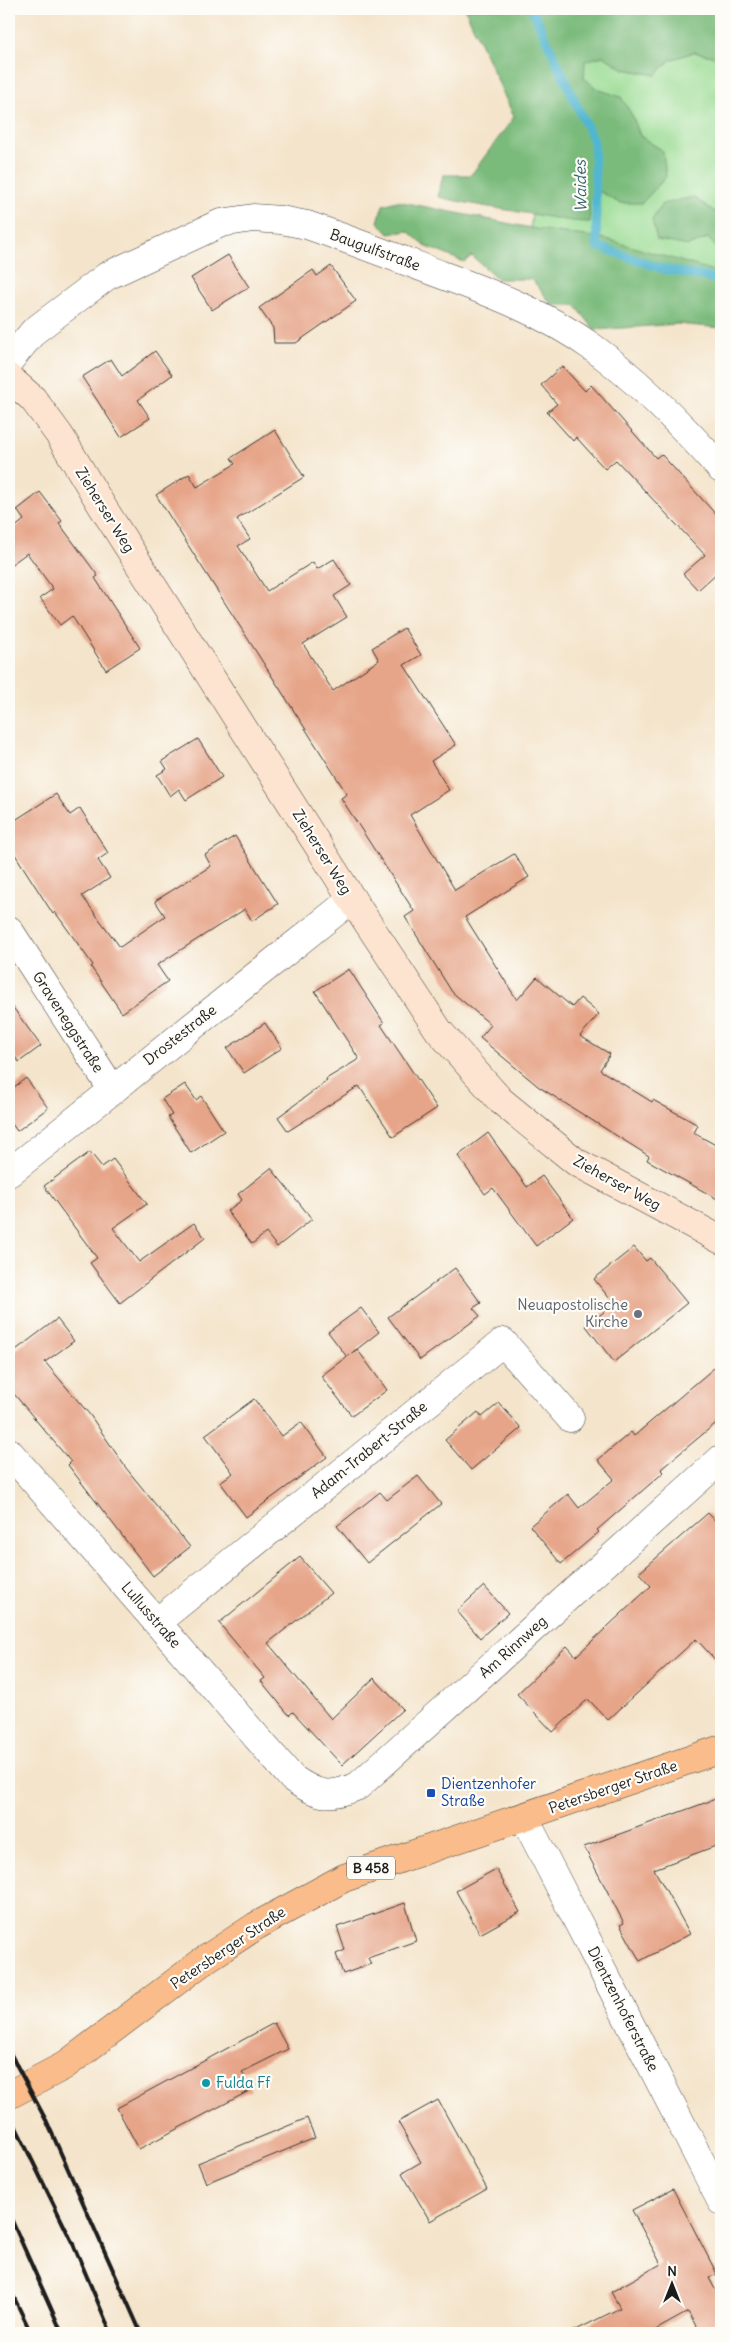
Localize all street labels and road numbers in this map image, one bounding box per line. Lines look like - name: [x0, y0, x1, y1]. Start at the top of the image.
- street label: Baugulfstraße: [327, 224, 423, 275]
- street label: Zieherser Weg: [72, 464, 139, 556]
- street label: Zieherser Weg: [289, 806, 356, 898]
- street label: Graveneggstraße: [29, 968, 108, 1076]
- street label: Drostestraße: [139, 1000, 220, 1069]
- street label: Zieherser Weg: [570, 1151, 664, 1214]
- street label: Adam-Trabert-Straße: [307, 1397, 431, 1502]
- street label: Lullusstraße: [117, 1578, 185, 1652]
- street label: Am Rinnweg: [475, 1611, 551, 1682]
- street label: Petersberger Straße: [546, 1756, 680, 1817]
- road number: B 458: [347, 1856, 395, 1880]
- street label: Petersberger Straße: [167, 1902, 289, 1993]
- street label: Dientzenhoferstraße: [584, 1943, 663, 2074]

